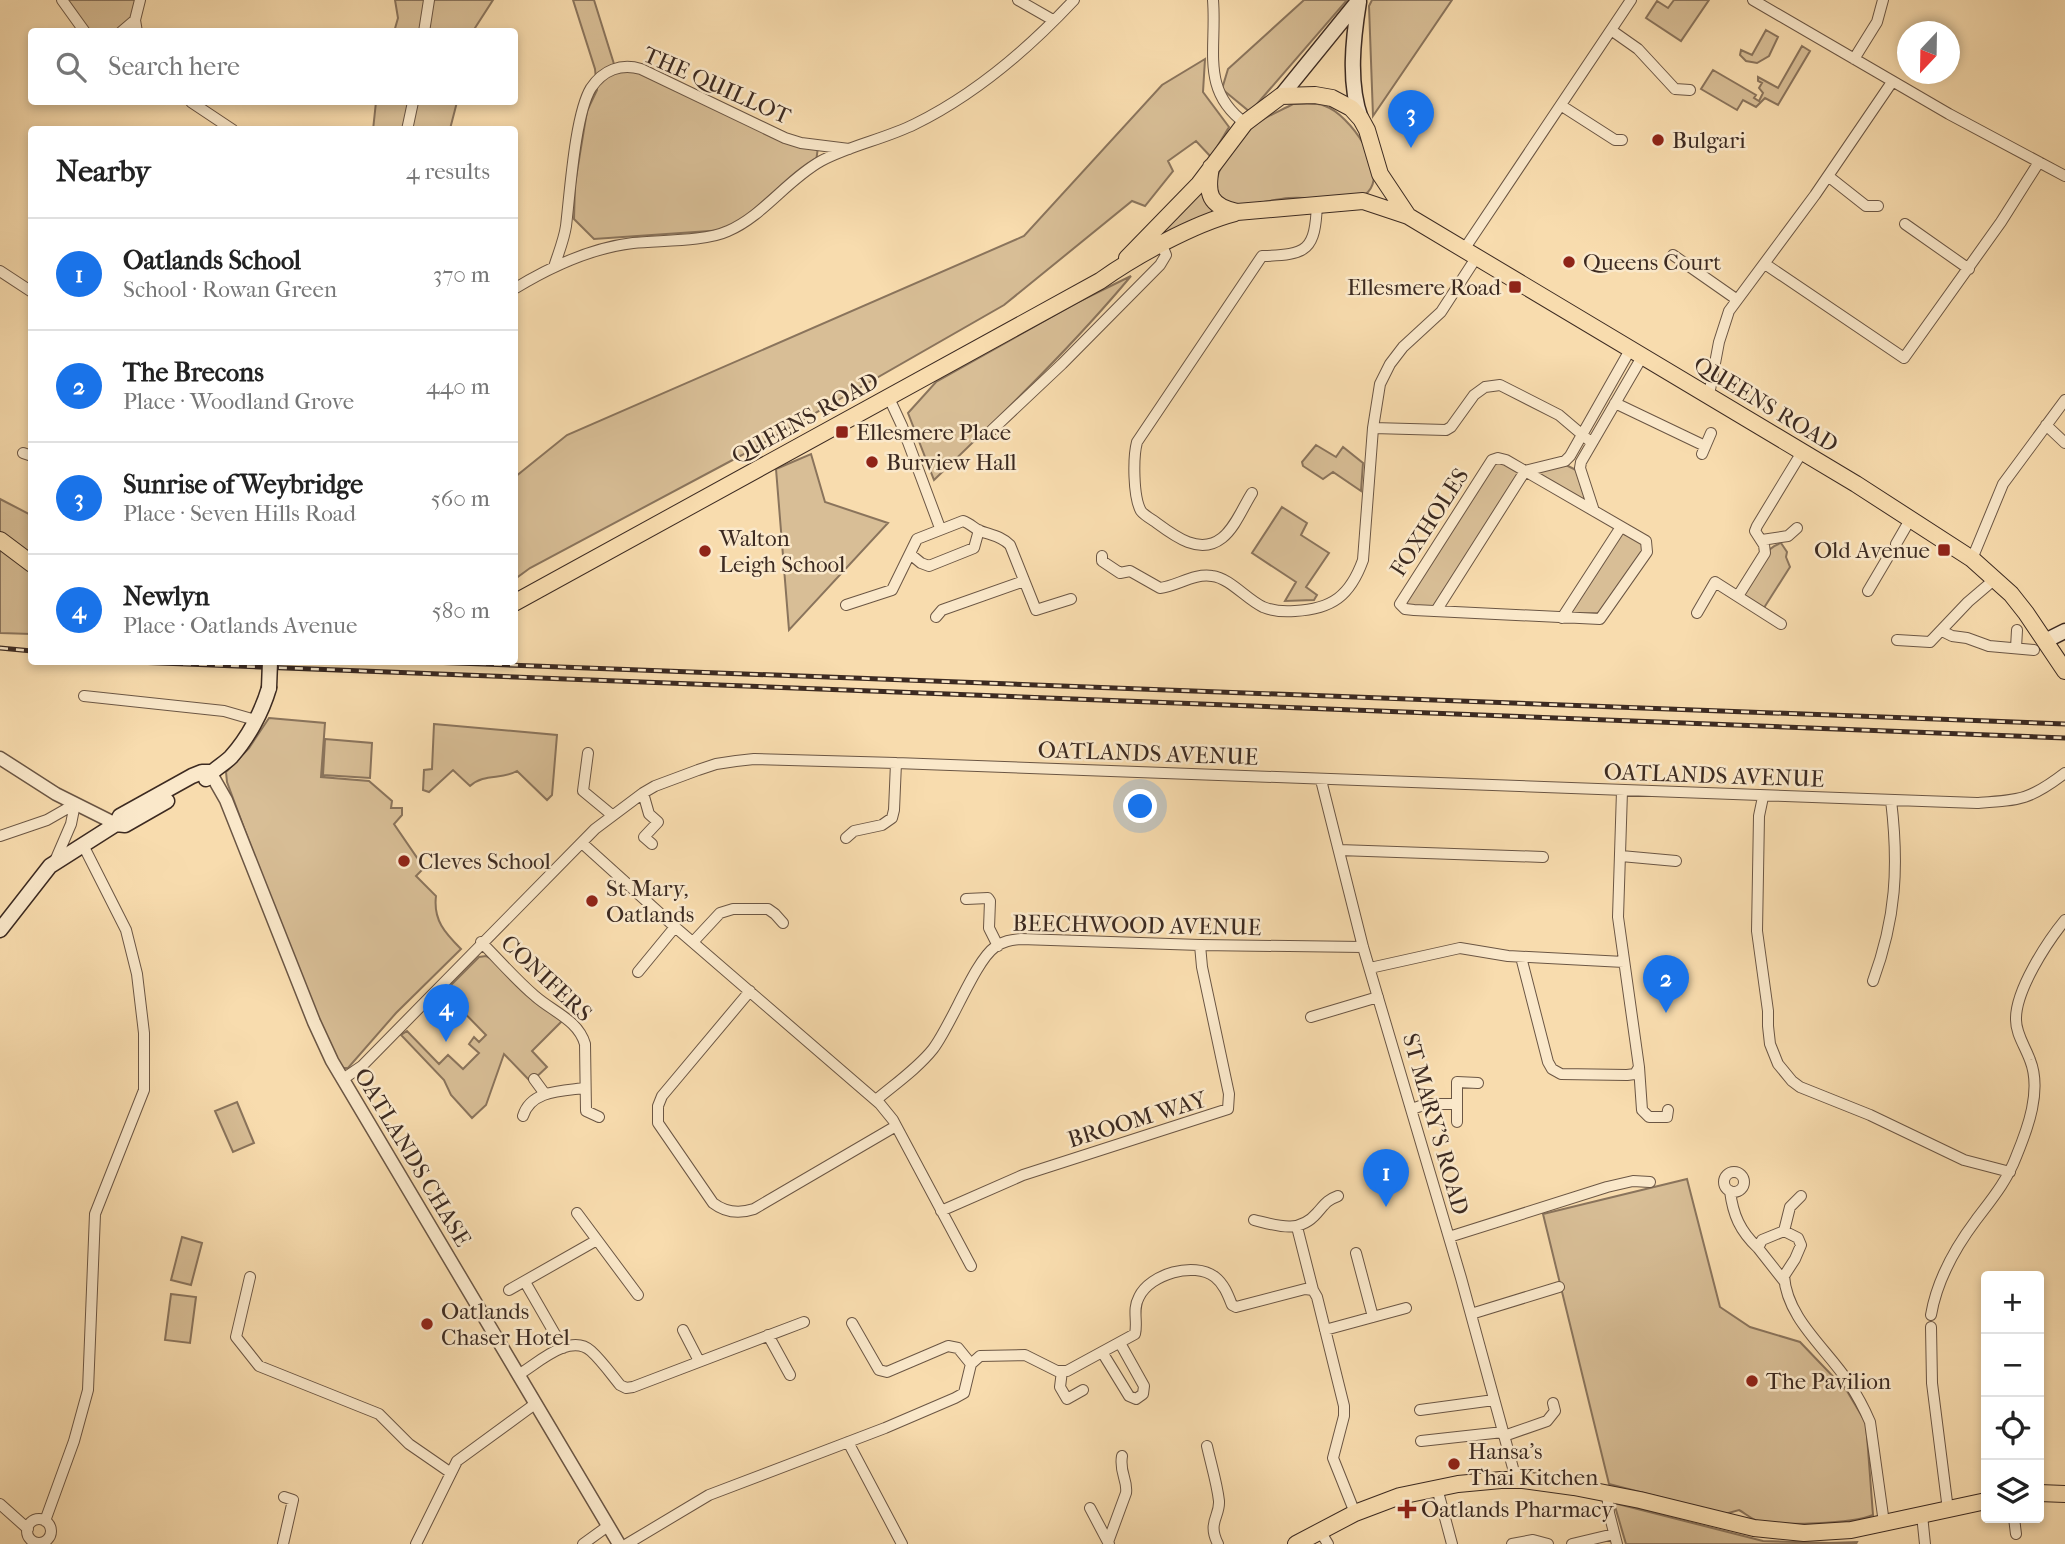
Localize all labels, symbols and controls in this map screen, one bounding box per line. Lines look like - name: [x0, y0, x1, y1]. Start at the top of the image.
- north arrow: [1897, 21, 1960, 84]
- search box: [28, 28, 518, 105]
- street label: THE QUILLOT: [639, 41, 795, 130]
- icon: search: [52, 48, 90, 86]
- text: Search here: [108, 51, 240, 82]
- pin: 3: [1388, 90, 1434, 148]
- place label: Bulgari: [1672, 127, 1746, 154]
- marker: Bulgari: [1650, 132, 1666, 148]
- text: Nearby: [56, 154, 151, 189]
- text: 4 results: [406, 158, 490, 185]
- text: Oatlands School: [123, 245, 301, 276]
- place label: Queens Court: [1583, 249, 1721, 276]
- marker: Queens Court: [1561, 254, 1577, 270]
- text: 1: [75, 261, 83, 288]
- text: 370 m: [433, 261, 490, 288]
- place label: Ellesmere Road: [1347, 274, 1501, 301]
- text: School · Rowan Green: [123, 276, 337, 303]
- marker: Ellesmere Road: [1507, 279, 1523, 295]
- street label: QUEENS ROAD: [1689, 351, 1843, 458]
- text: The Brecons: [123, 357, 264, 388]
- street label: QUEENS ROAD: [727, 367, 883, 470]
- text: 2: [73, 373, 85, 400]
- text: 440 m: [426, 373, 490, 400]
- text: Place · Woodland Grove: [123, 388, 354, 415]
- place label: Ellesmere Place: [856, 419, 1011, 446]
- marker: Ellesmere Place: [834, 424, 850, 440]
- place label: Burview Hall: [886, 449, 1017, 476]
- marker: Burview Hall: [864, 454, 880, 470]
- street label: FOXHOLES: [1384, 463, 1474, 581]
- text: Sunrise of Weybridge: [123, 469, 363, 500]
- text: 3: [74, 485, 84, 512]
- text: 560 m: [431, 485, 490, 512]
- text: Place · Seven Hills Road: [123, 500, 356, 527]
- place label: Walton Leigh School: [718, 525, 846, 578]
- place label: Old Avenue: [1814, 537, 1930, 564]
- marker: Old Avenue: [1936, 542, 1952, 558]
- marker: Walton Leigh School: [697, 543, 713, 559]
- text: Newlyn: [123, 581, 210, 612]
- text: 4: [72, 597, 86, 624]
- text: 580 m: [432, 597, 490, 624]
- text: Place · Oatlands Avenue: [123, 612, 357, 639]
- street label: OATLANDS AVENUE: [1037, 736, 1259, 771]
- street label: OATLANDS AVENUE: [1603, 758, 1825, 793]
- your location: [1123, 789, 1157, 823]
- place label: Cleves School: [418, 848, 552, 875]
- marker: Cleves School: [396, 853, 412, 869]
- place label: St Mary, Oatlands: [606, 875, 694, 928]
- marker: St Mary, Oatlands: [584, 893, 600, 909]
- street label: BEECHWOOD AVENUE: [1012, 910, 1262, 941]
- street label: CONIFERS: [495, 929, 598, 1027]
- pin: 2: [1643, 955, 1689, 1013]
- pin: 4: [423, 984, 469, 1042]
- street label: ST MARY'S ROAD: [1397, 1030, 1474, 1218]
- street label: OATLANDS CHASE: [349, 1063, 476, 1251]
- street label: BROOM WAY: [1064, 1085, 1211, 1153]
- pin: 1: [1363, 1149, 1409, 1207]
- map controls: [1981, 1271, 2044, 1523]
- button: +: [1981, 1271, 2044, 1334]
- place label: Oatlands Chaser Hotel: [441, 1298, 571, 1351]
- marker: Oatlands Chaser Hotel: [419, 1316, 435, 1332]
- button: −: [1981, 1334, 2044, 1397]
- place label: The Pavilion: [1766, 1368, 1892, 1395]
- marker: The Pavilion: [1744, 1373, 1760, 1389]
- button: locate: [1981, 1397, 2044, 1460]
- place label: Hansa's Thai Kitchen: [1468, 1438, 1599, 1491]
- marker: Hansa's Thai Kitchen: [1446, 1456, 1462, 1472]
- button: layers: [1981, 1460, 2044, 1523]
- place label: Oatlands Pharmacy: [1421, 1496, 1614, 1523]
- marker: Oatlands Pharmacy: [1399, 1501, 1415, 1517]

